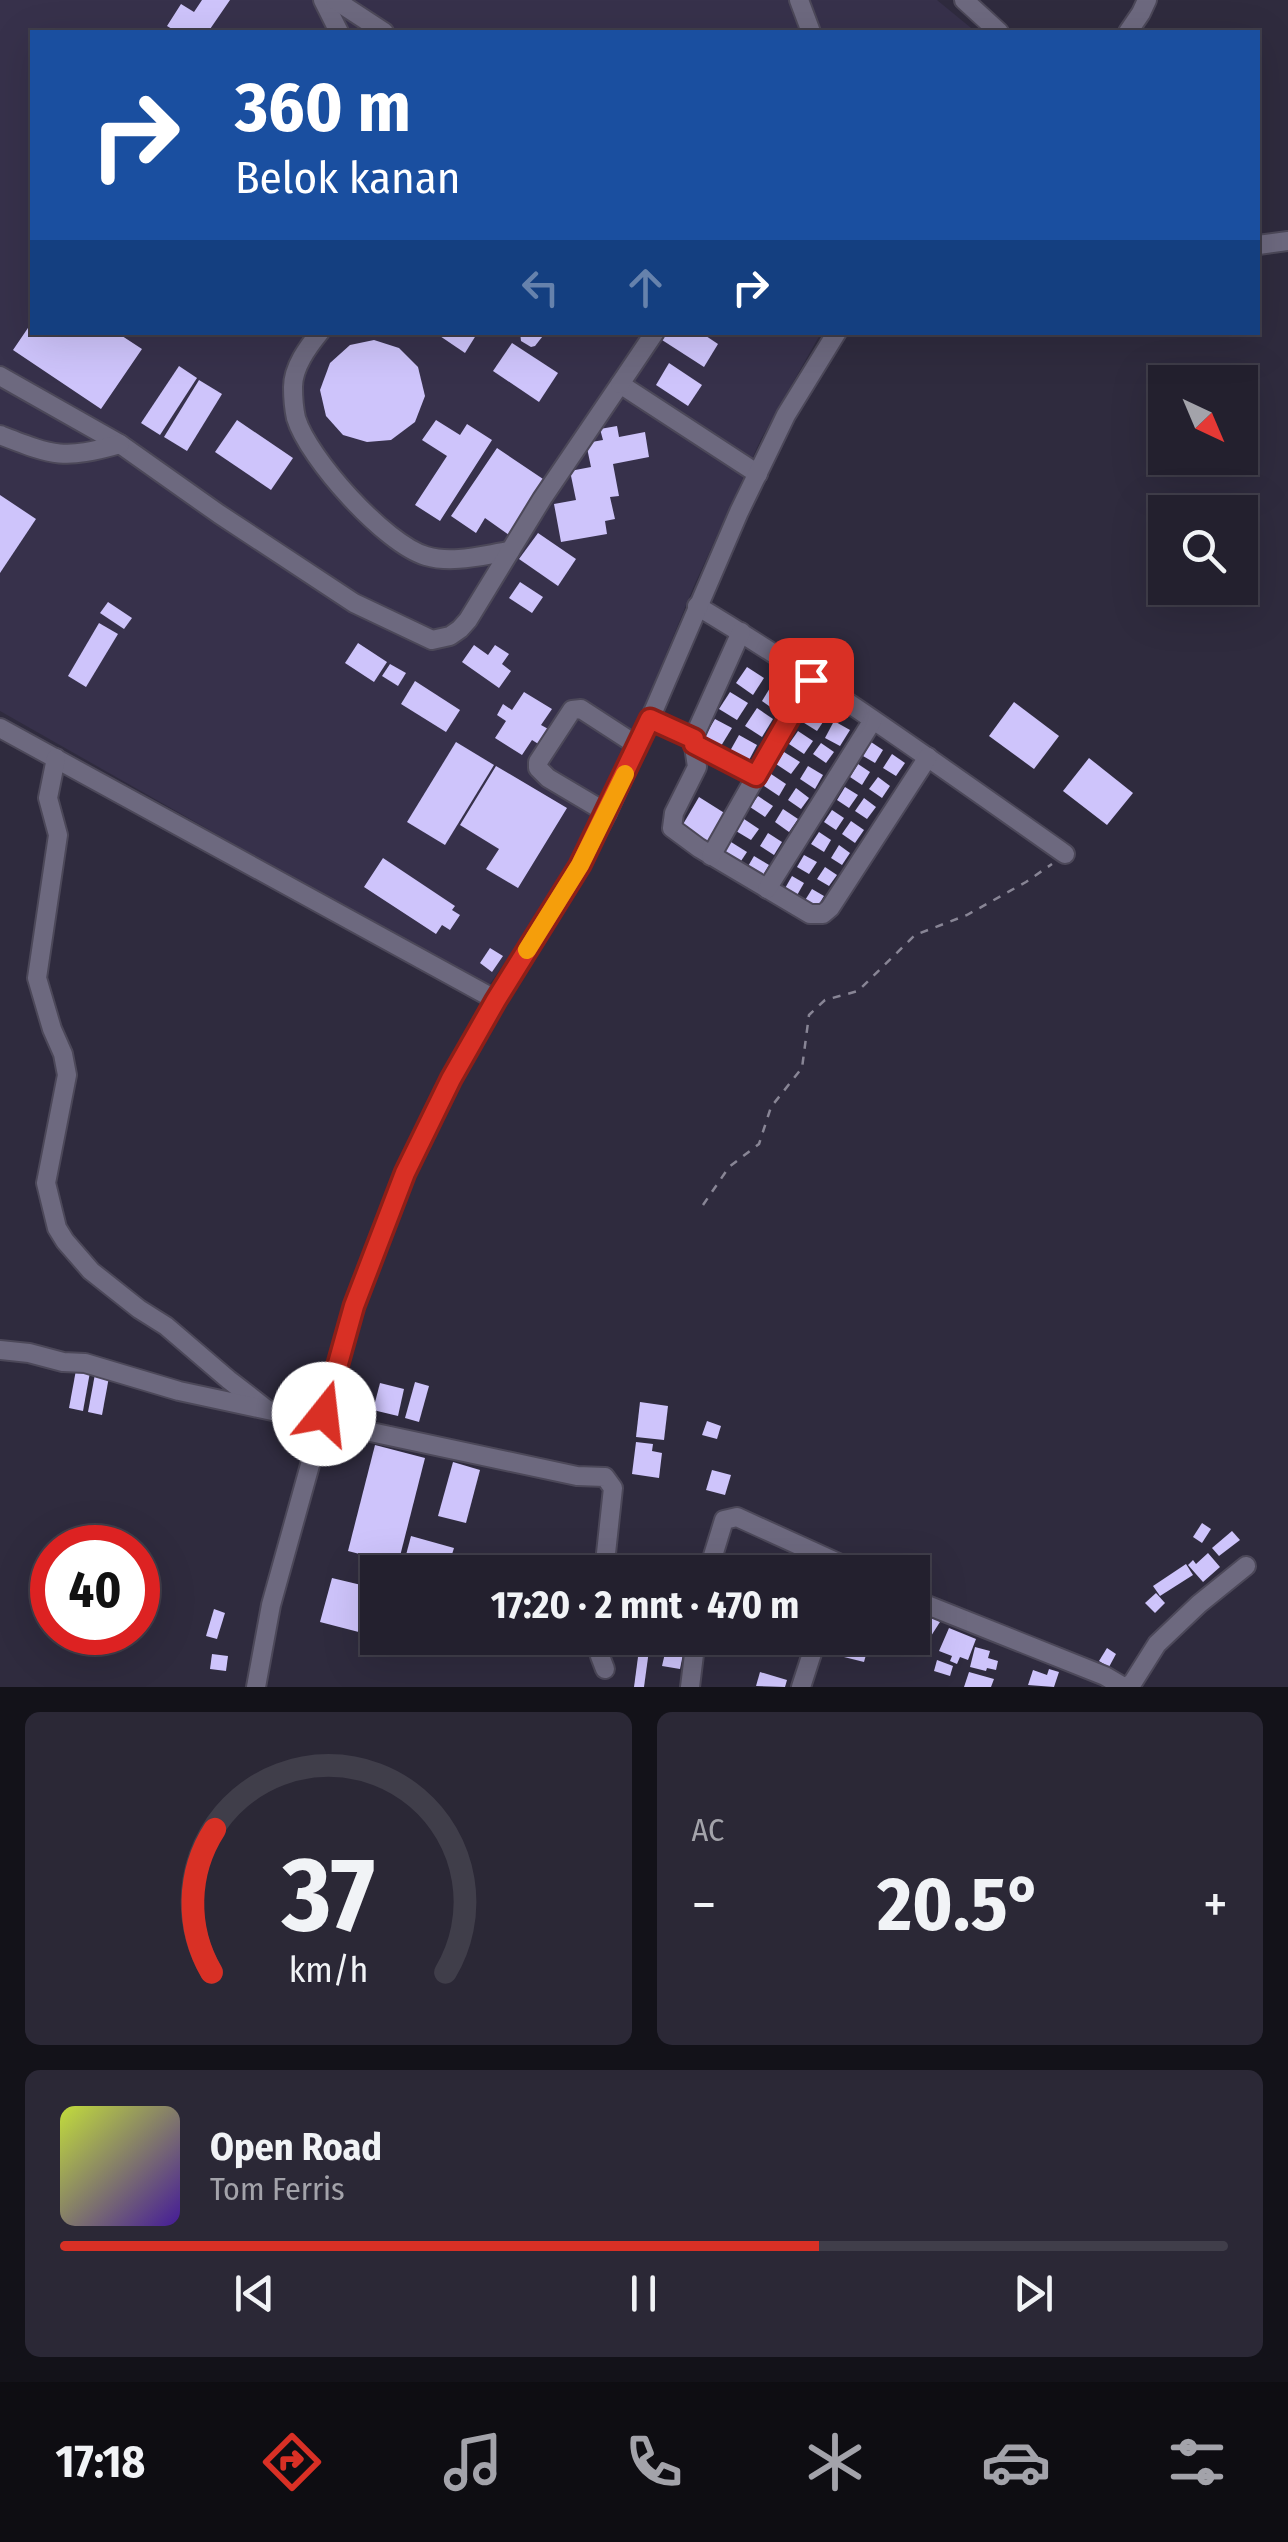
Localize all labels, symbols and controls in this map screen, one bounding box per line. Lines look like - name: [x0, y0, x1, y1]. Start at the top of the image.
- text: 360 m: [235, 66, 411, 150]
- icon: right: [70, 70, 200, 200]
- text: Belok kanan: [235, 151, 461, 205]
- icon: left: [513, 260, 568, 315]
- icon: ahead: [618, 260, 673, 315]
- icon: right: [723, 260, 778, 315]
- north arrow: [1148, 365, 1258, 475]
- map controls: [1148, 365, 1258, 605]
- button: search: [1148, 495, 1258, 605]
- pin: [769, 638, 854, 723]
- icon: arrive: [784, 653, 839, 708]
- position arrow: [272, 1362, 376, 1466]
- speed limit sign: 40: [30, 1525, 160, 1655]
- text: 17:20 · 2 mnt · 470 m: [491, 1582, 799, 1628]
- text: AC: [692, 1811, 724, 1849]
- text: 37: [281, 1833, 375, 1958]
- text: 20.5°: [877, 1860, 1042, 1950]
- text: −: [692, 1872, 716, 1938]
- text: +: [1203, 1872, 1228, 1938]
- text: km/h: [288, 1949, 368, 1991]
- text: Open Road: [210, 2124, 382, 2170]
- text: Tom Ferris: [210, 2170, 345, 2208]
- icon: previous: [227, 2266, 282, 2321]
- icon: pause: [616, 2266, 671, 2321]
- icon: next: [1006, 2266, 1061, 2321]
- icon: directions: [257, 2427, 327, 2497]
- icon: music: [438, 2427, 508, 2497]
- icon: phone: [619, 2427, 689, 2497]
- icon: climate: [800, 2427, 870, 2497]
- icon: car: [981, 2427, 1051, 2497]
- icon: filters: [1162, 2427, 1232, 2497]
- text: 17:18: [56, 2435, 145, 2489]

